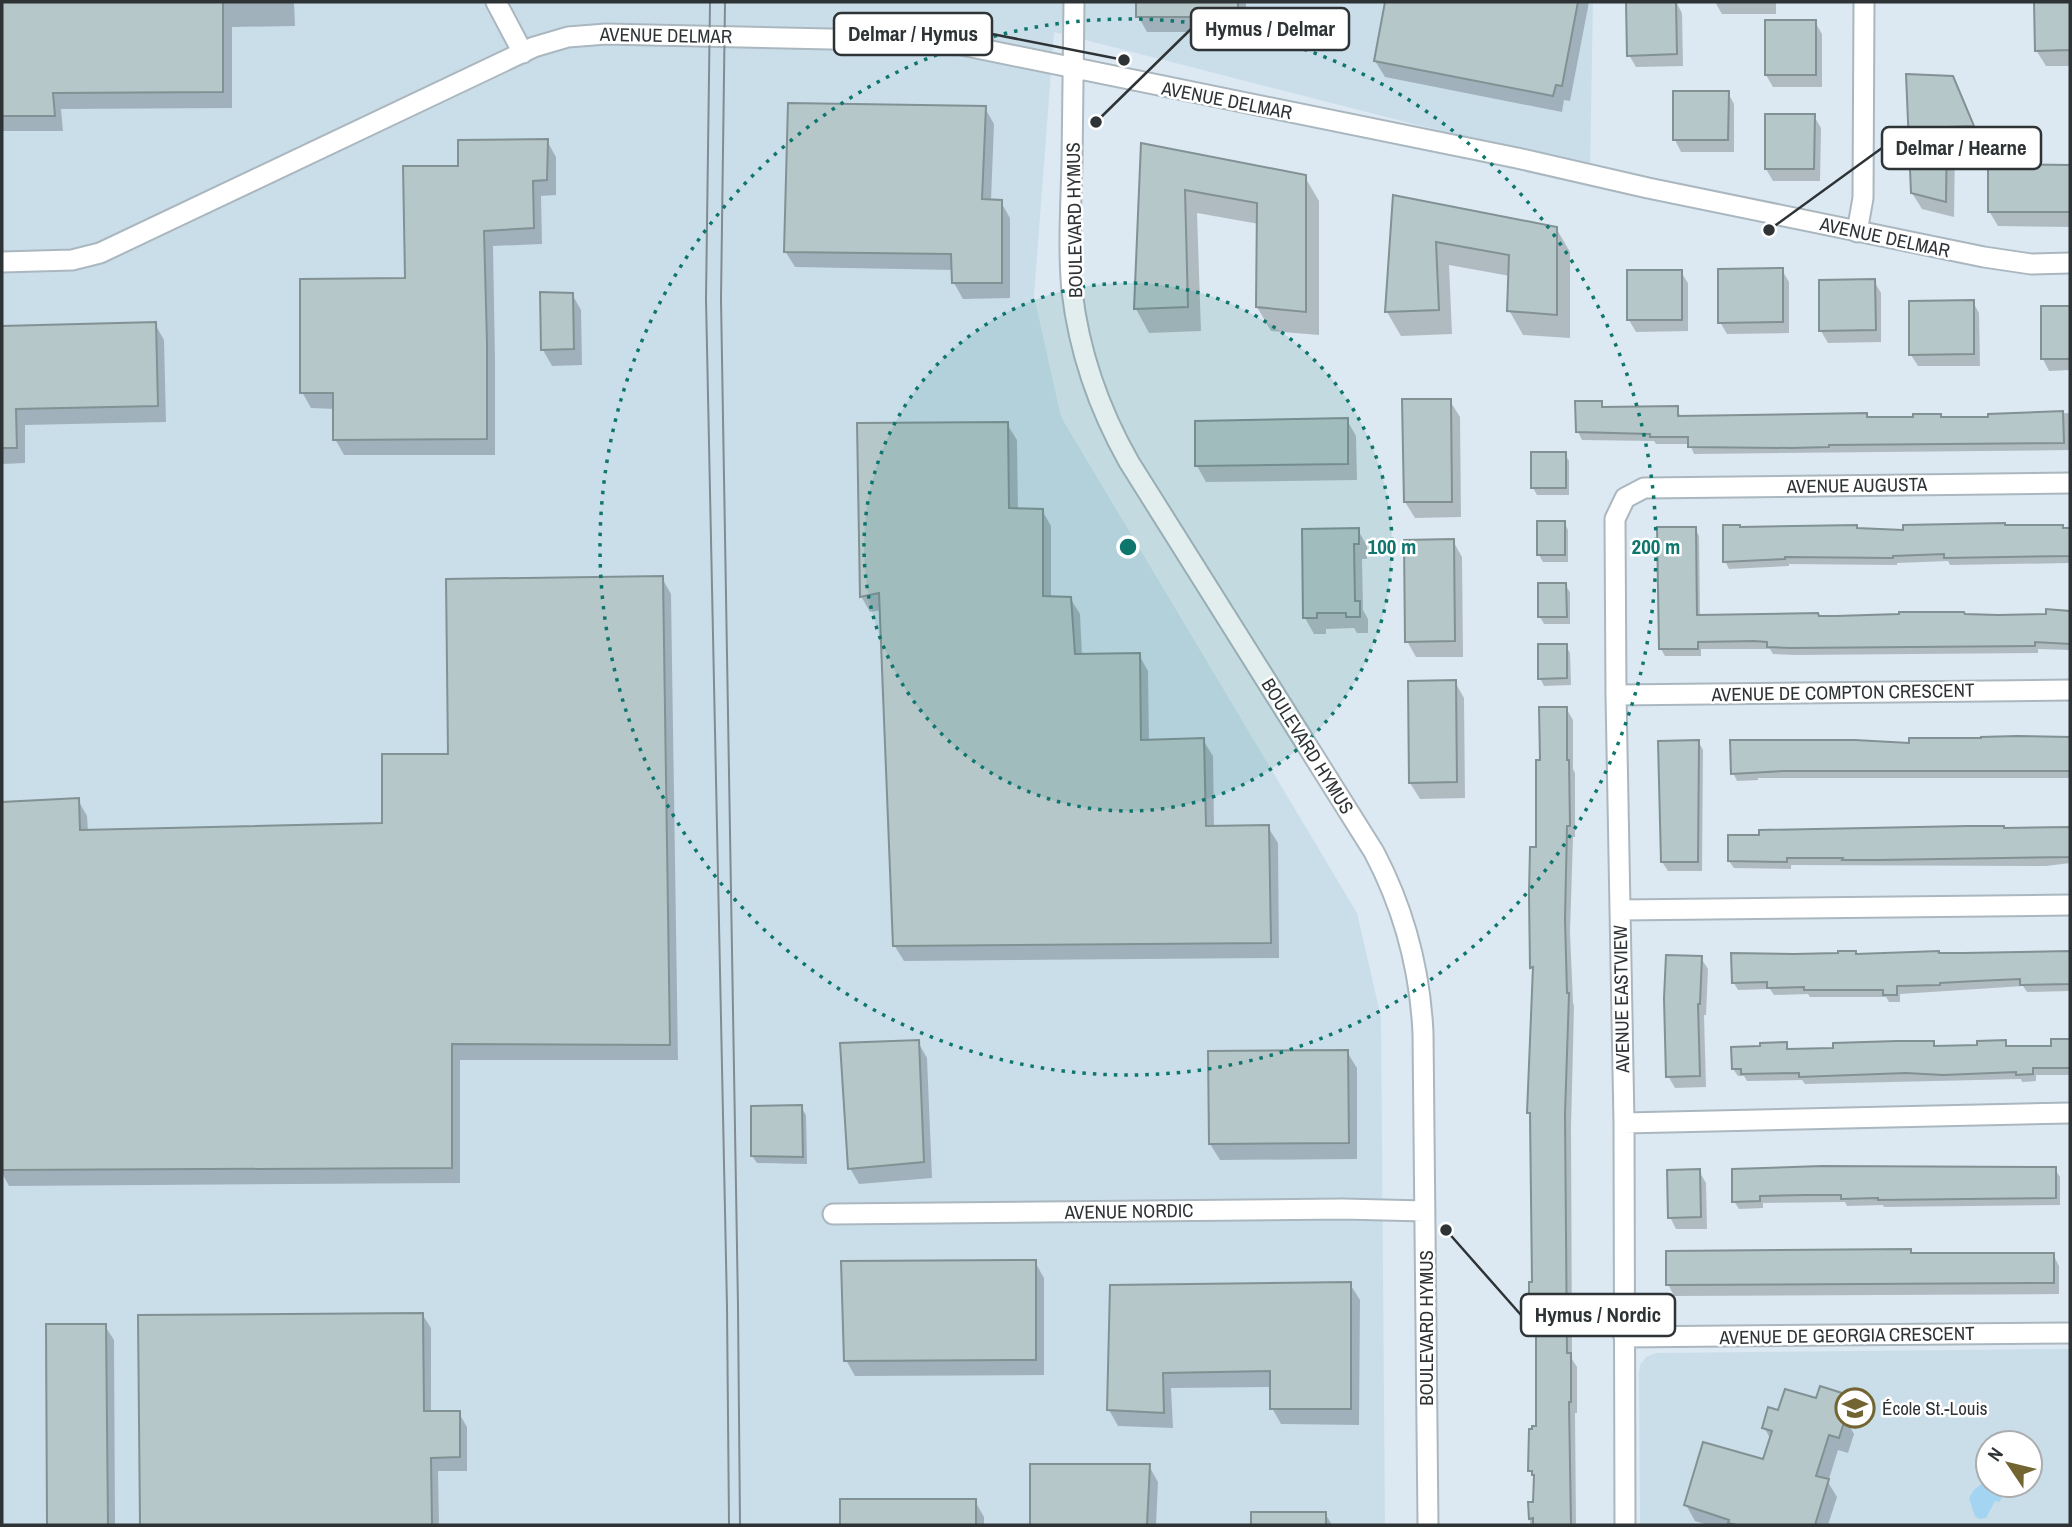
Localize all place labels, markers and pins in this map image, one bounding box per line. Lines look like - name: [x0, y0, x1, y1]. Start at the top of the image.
- callout: Hymus / Delmar: [1191, 8, 1349, 50]
- callout: Delmar / Hymus: [834, 13, 992, 55]
- callout: Delmar / Hearne: [1882, 127, 2041, 169]
- centre of rings: [1116, 535, 1140, 559]
- callout: Hymus / Nordic: [1521, 1294, 1675, 1336]
- school or university icon: École St.-Louis: [1834, 1387, 1876, 1429]
- place label: École St.-Louis: [1882, 1395, 1988, 1421]

